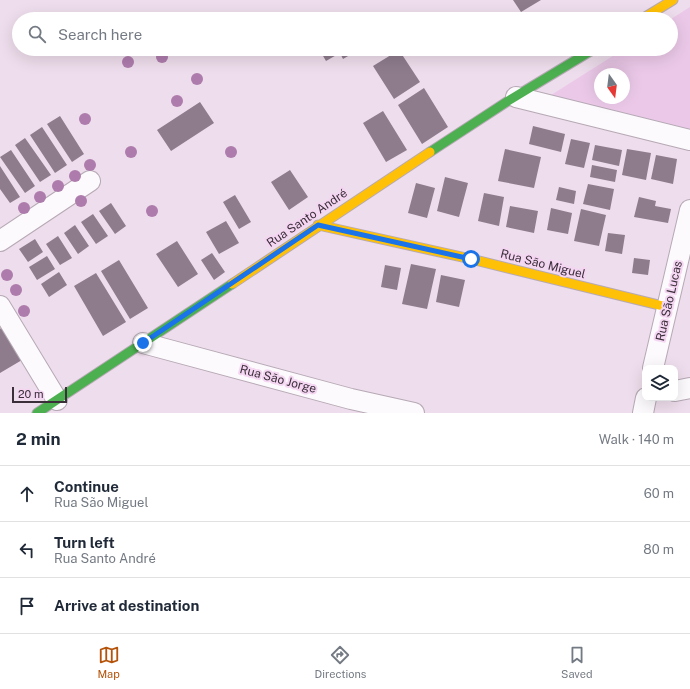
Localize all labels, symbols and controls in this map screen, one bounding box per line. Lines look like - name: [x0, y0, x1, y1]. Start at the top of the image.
- search box: [12, 12, 678, 56]
- icon: search: [26, 23, 48, 45]
- text: Search here: [58, 26, 142, 43]
- north arrow: [594, 68, 630, 104]
- street label: Rua Santo André: [264, 186, 350, 250]
- street label: Rua São Miguel: [499, 247, 587, 281]
- route start: [462, 250, 480, 268]
- street label: Rua São Lucas: [653, 260, 685, 342]
- route end: [134, 334, 152, 352]
- street label: Rua São Jorge: [238, 362, 318, 396]
- map controls: [642, 365, 678, 401]
- button: layers: [642, 365, 678, 401]
- scale bar: [12, 385, 67, 404]
- text: 20 m: [18, 388, 43, 400]
- text: 2 min: [16, 429, 61, 449]
- text: Walk · 140 m: [599, 432, 674, 447]
- text: Continue: [54, 478, 119, 495]
- icon: ahead: [16, 483, 38, 505]
- text: 60 m: [644, 486, 674, 501]
- text: Rua São Miguel: [54, 495, 148, 510]
- text: Turn left: [54, 534, 115, 551]
- icon: left: [16, 539, 38, 561]
- text: 80 m: [643, 542, 674, 557]
- text: Rua Santo André: [54, 551, 156, 566]
- icon: arrive: [16, 595, 38, 617]
- text: Arrive at destination: [54, 597, 199, 614]
- tab: Map: [97, 644, 120, 680]
- tab: Directions: [315, 644, 366, 680]
- tab: Saved: [561, 644, 593, 680]

